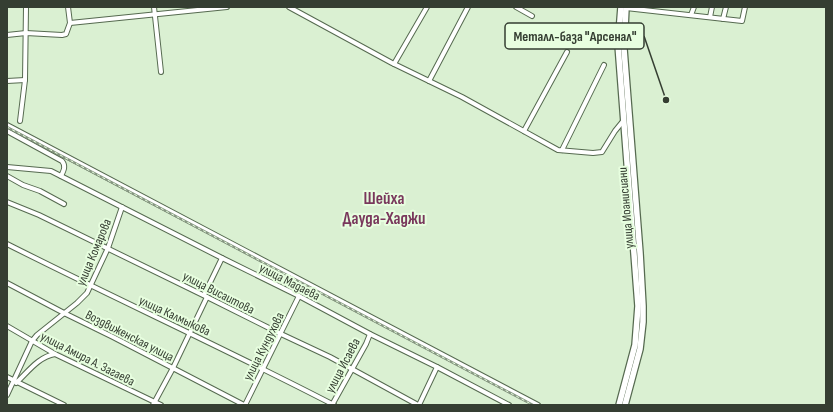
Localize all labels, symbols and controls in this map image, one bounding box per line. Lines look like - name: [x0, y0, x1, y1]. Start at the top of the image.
- callout: Металл-база "Арсенал": [505, 23, 644, 49]
- text: Металл-база "Арсенал": [513, 28, 637, 45]
- street label: улица Иоанисиани: [614, 166, 638, 249]
- district label: Шейха Дауда-Хаджи: [342, 189, 426, 229]
- street label: улица Комарова: [73, 217, 115, 288]
- street label: улица Мадаева: [256, 260, 323, 304]
- street label: улица Висаитова: [180, 268, 257, 318]
- street label: улица Калмыкова: [136, 292, 213, 339]
- street label: Воздвиженская улица: [83, 307, 176, 365]
- street label: улица Кундухова: [240, 310, 288, 383]
- street label: улица Амира А. Загаева: [38, 328, 137, 390]
- street label: улица Исаева: [322, 335, 364, 396]

